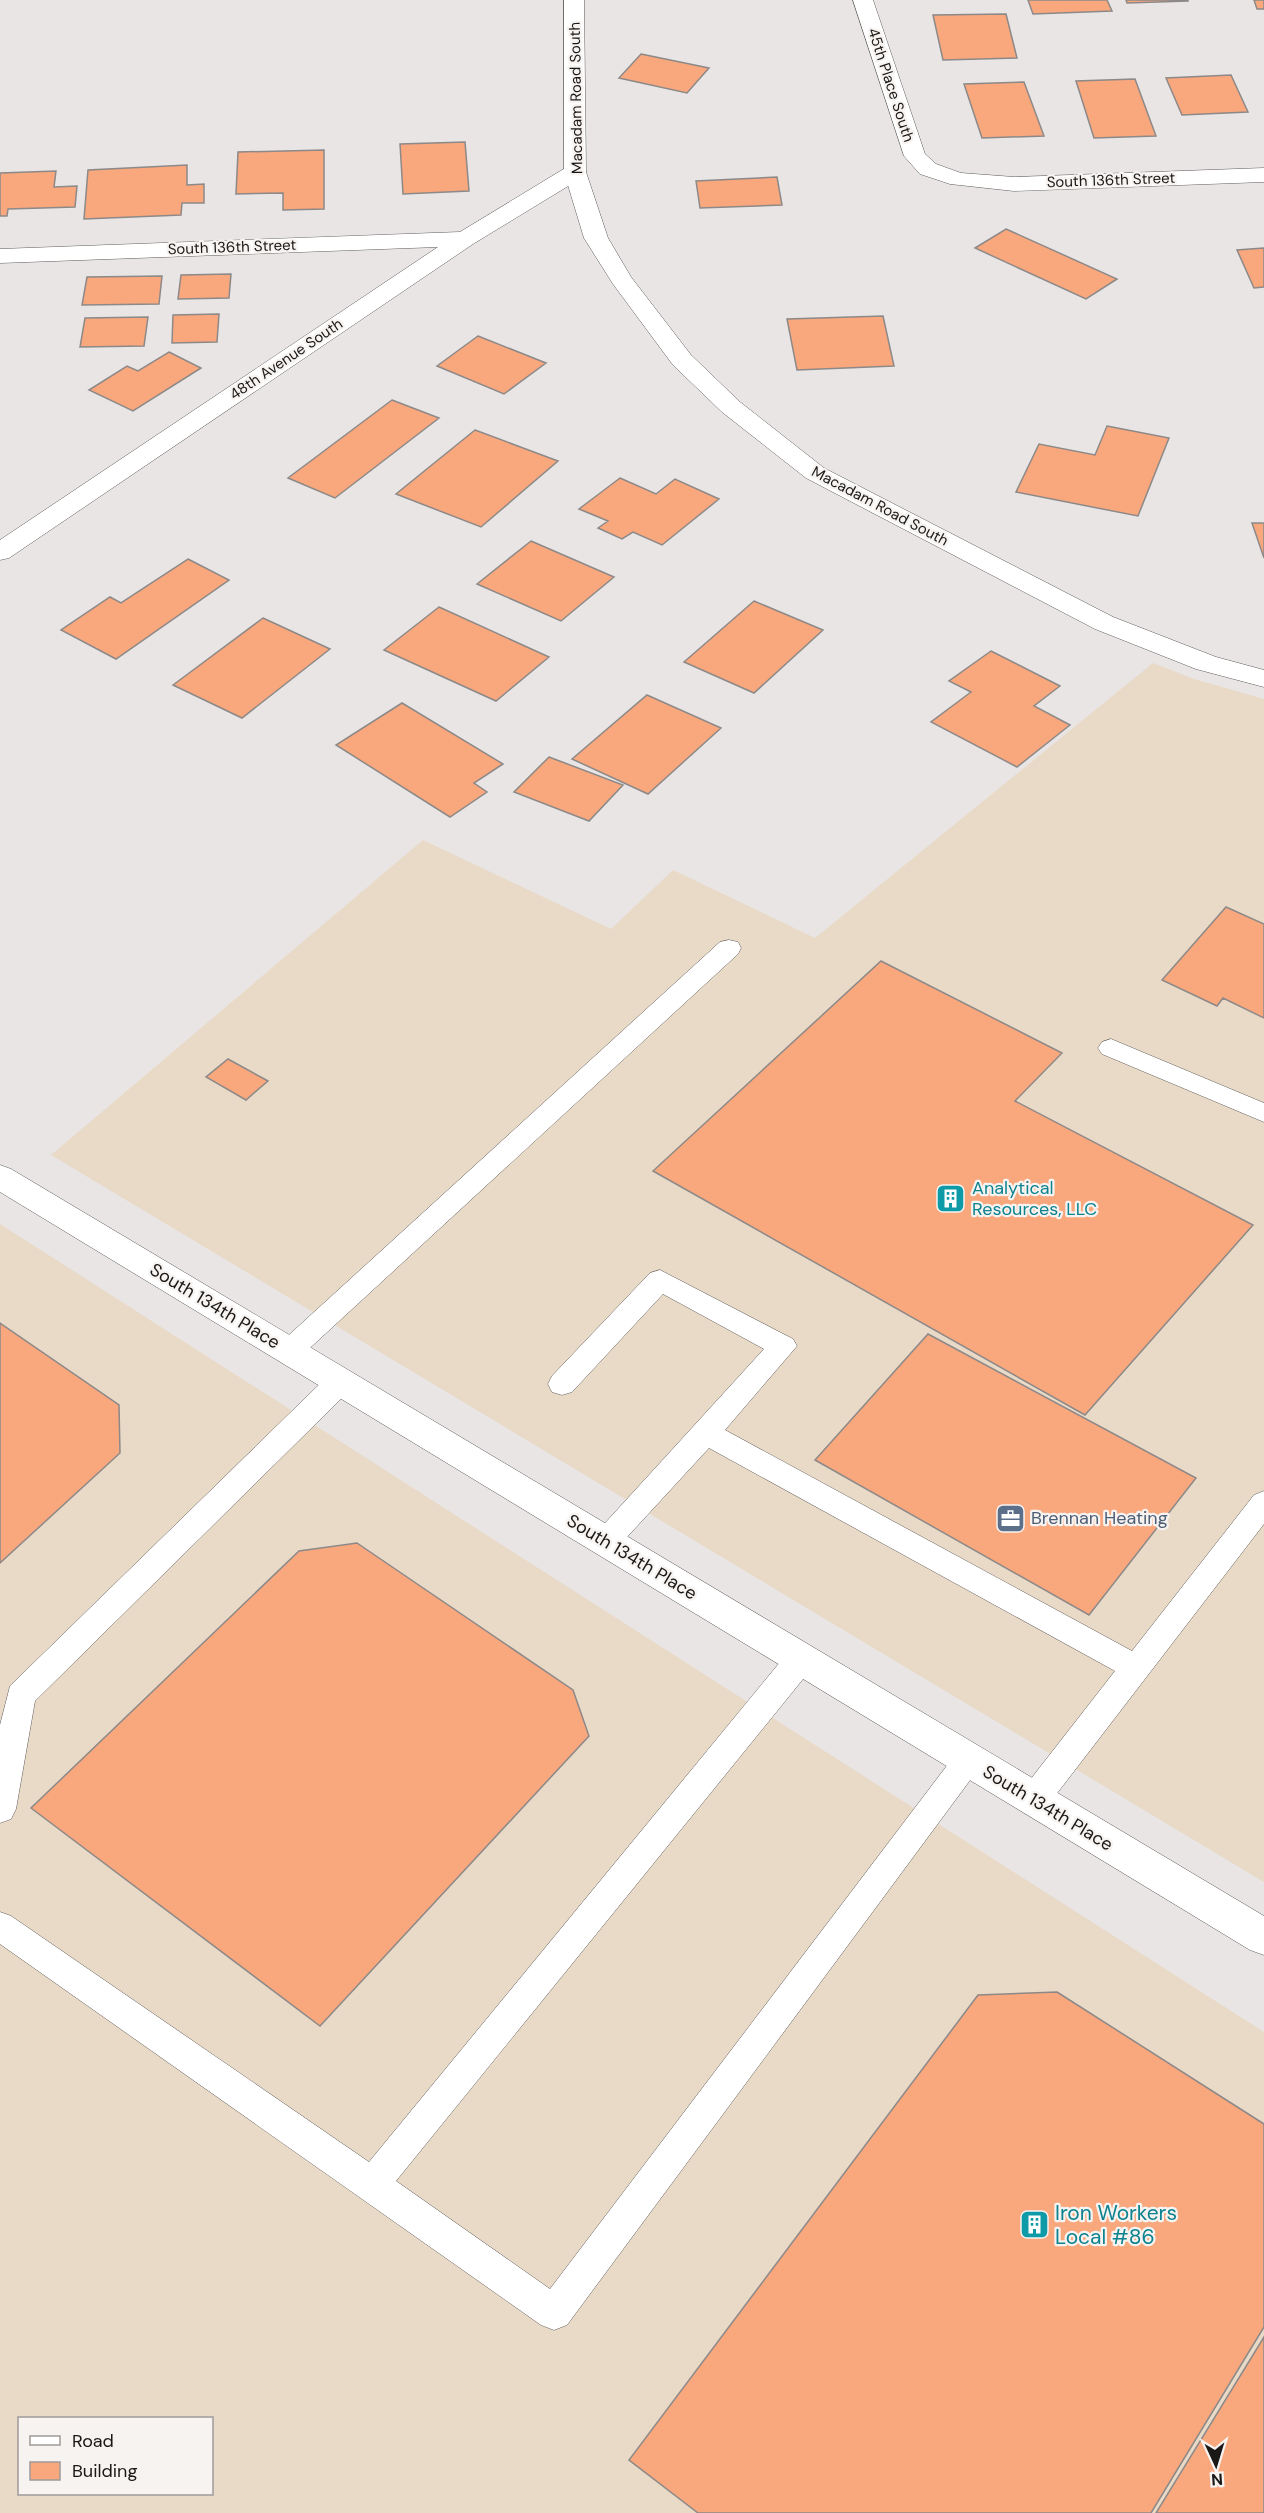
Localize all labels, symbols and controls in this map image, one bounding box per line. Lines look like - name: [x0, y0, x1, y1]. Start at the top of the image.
- street label: Macadam Road South: [565, 22, 587, 174]
- street label: 45th Place South: [863, 25, 919, 145]
- street label: South 136th Street: [1046, 168, 1176, 192]
- street label: South 136th Street: [167, 235, 297, 259]
- street label: 48th Avenue South: [226, 314, 346, 404]
- street label: Macadam Road South: [808, 461, 952, 551]
- place label: Analytical Resources, LLC: [972, 1176, 1097, 1221]
- building icon: Analytical Resources, LLC: [935, 1182, 967, 1214]
- street label: South 134th Place: [145, 1258, 285, 1354]
- office icon: Brennan Heating: [994, 1502, 1026, 1534]
- place label: Brennan Heating: [1031, 1506, 1168, 1530]
- street label: South 134th Place: [562, 1509, 702, 1605]
- street label: South 134th Place: [978, 1760, 1118, 1856]
- place label: Iron Workers Local #86: [1055, 2199, 1177, 2251]
- building icon: Iron Workers Local #86: [1018, 2209, 1050, 2241]
- legend: [18, 2417, 213, 2495]
- text: Road: [72, 2429, 114, 2453]
- north arrow: [1186, 2435, 1246, 2495]
- text: Building: [72, 2459, 137, 2483]
- text: N: [1210, 2469, 1224, 2490]

